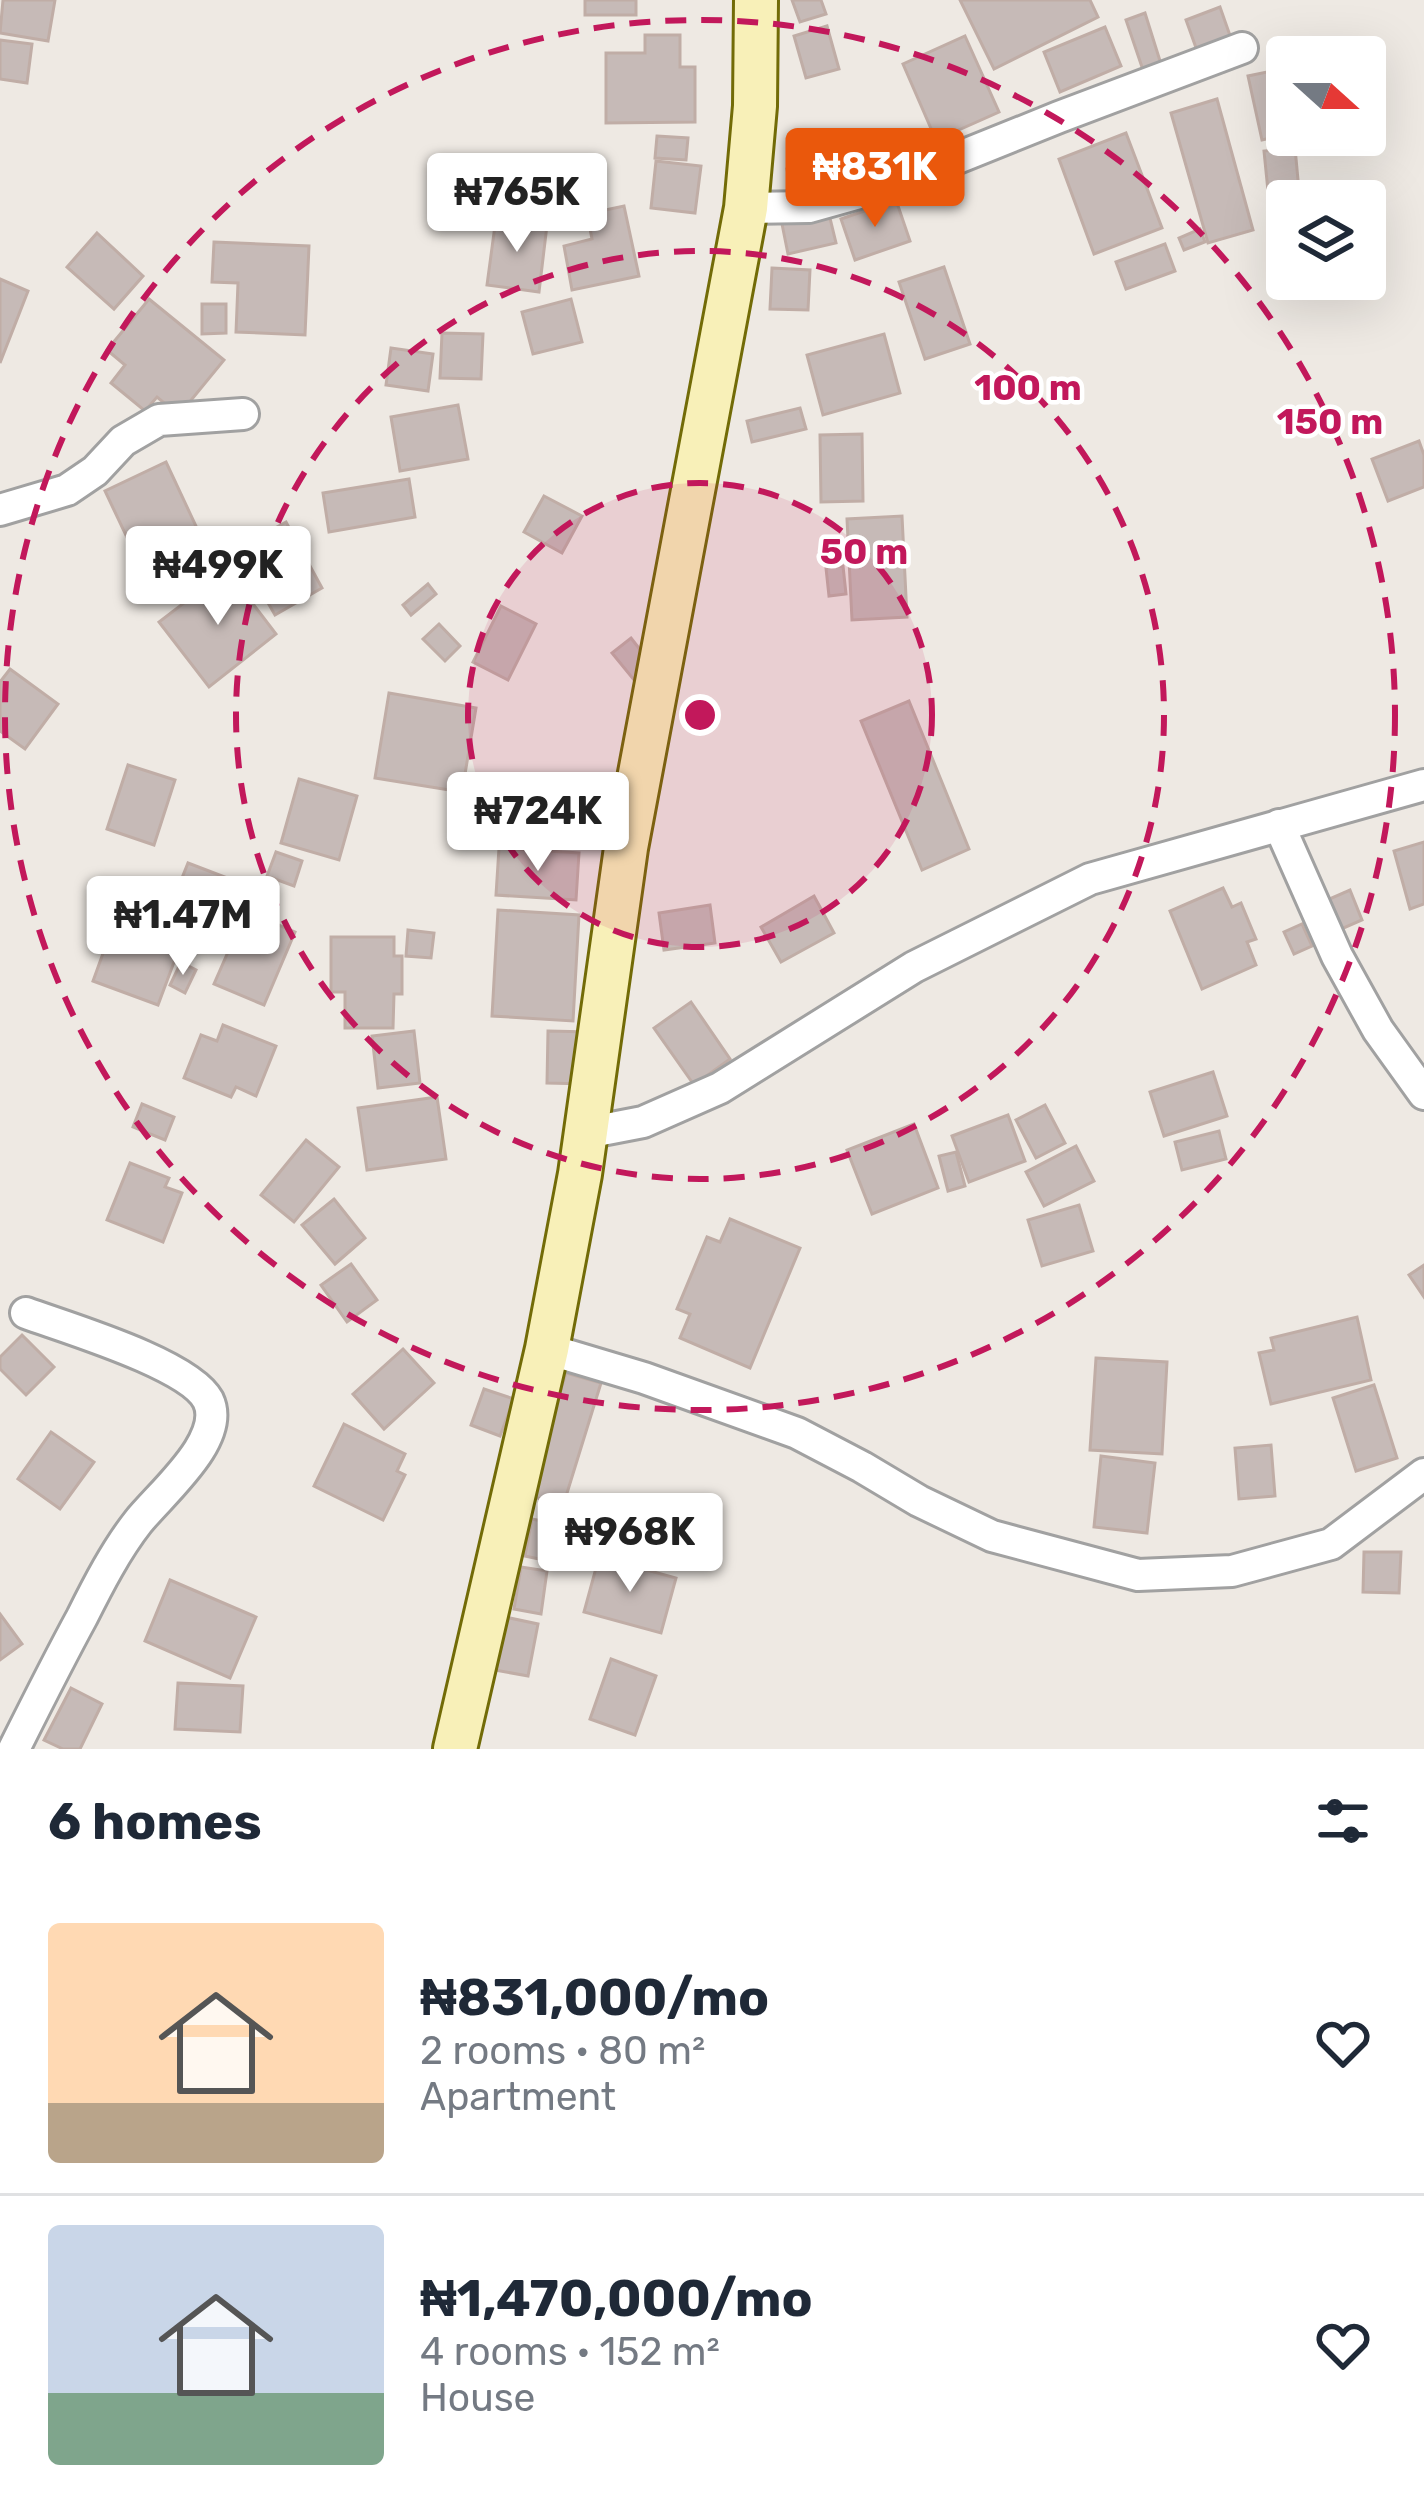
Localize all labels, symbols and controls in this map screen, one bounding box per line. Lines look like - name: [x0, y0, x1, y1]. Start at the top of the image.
- north arrow: [1266, 36, 1386, 156]
- map controls: [1266, 36, 1386, 300]
- pin: ₦831K: [791, 128, 959, 230]
- text: ₦831K: [813, 144, 937, 190]
- pin: ₦765K: [433, 153, 601, 255]
- text: ₦765K: [454, 169, 580, 215]
- button: layers: [1266, 180, 1386, 300]
- text: 100 m: [974, 366, 1082, 409]
- text: 150 m: [1277, 400, 1383, 443]
- pin: ₦499K: [134, 526, 302, 628]
- text: 50 m: [820, 530, 908, 573]
- text: ₦499K: [153, 542, 283, 588]
- centre of rings: [679, 694, 721, 736]
- pin: ₦724K: [454, 772, 622, 874]
- text: ₦724K: [474, 788, 602, 834]
- pin: ₦1.47M: [85, 876, 281, 978]
- text: ₦1.47M: [114, 892, 252, 938]
- pin: ₦968K: [546, 1493, 714, 1595]
- text: ₦968K: [565, 1509, 695, 1555]
- icon: filters: [1310, 1788, 1376, 1854]
- text: 6 homes: [48, 1791, 262, 1852]
- text: ₦831,000/mo: [420, 1967, 769, 2028]
- icon: home: [144, 1971, 288, 2115]
- icon: heart: [1310, 2010, 1376, 2076]
- text: 2 rooms · 80 m²: [420, 2028, 705, 2074]
- text: Apartment: [420, 2074, 616, 2120]
- text: ₦1,470,000/mo: [420, 2268, 813, 2329]
- icon: home: [144, 2273, 288, 2417]
- icon: heart: [1310, 2312, 1376, 2378]
- text: 4 rooms · 152 m²: [420, 2329, 720, 2375]
- text: House: [420, 2375, 535, 2421]

